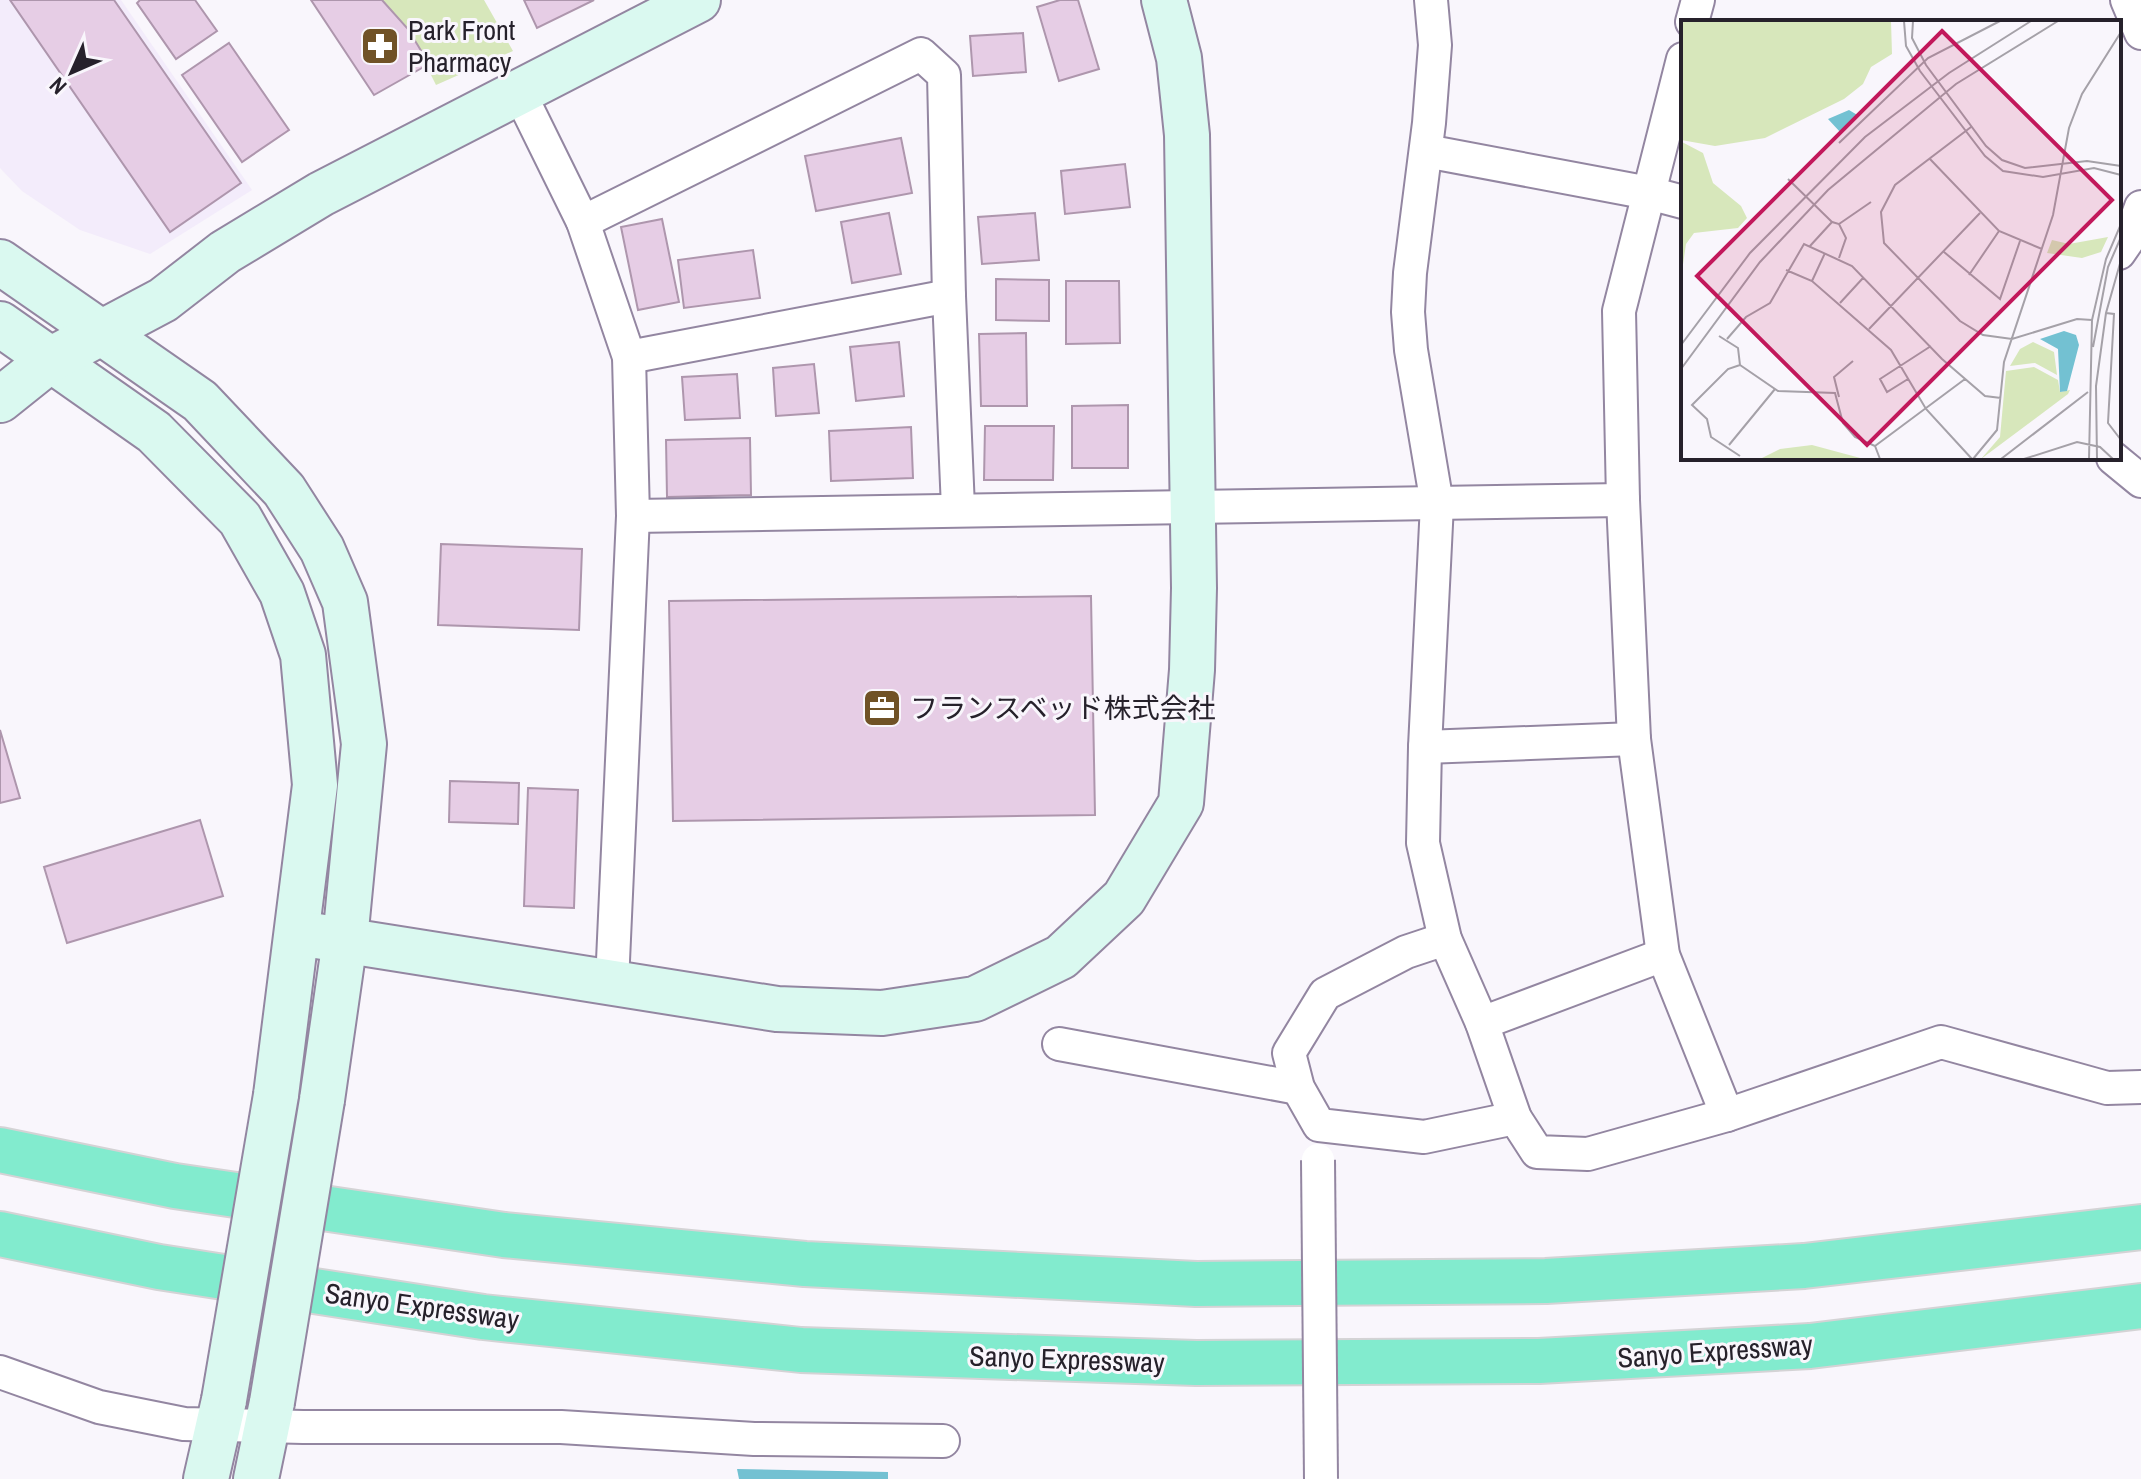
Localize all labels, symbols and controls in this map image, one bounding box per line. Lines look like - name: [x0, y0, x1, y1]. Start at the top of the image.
- place label: Park Front Pharmacy: [408, 11, 515, 81]
- inset map: [1681, 20, 2121, 460]
- pharmacy icon: Park Front Pharmacy: [359, 25, 401, 67]
- north arrow: [32, 32, 112, 112]
- text: N: [43, 71, 73, 101]
- office icon: フランスベッド株式会社: [861, 687, 903, 729]
- place label: フランスベッド株式会社: [910, 689, 1215, 727]
- street label: Sanyo Expressway: [323, 1274, 522, 1338]
- street label: Sanyo Expressway: [1616, 1325, 1814, 1377]
- street label: Sanyo Expressway: [969, 1337, 1166, 1381]

